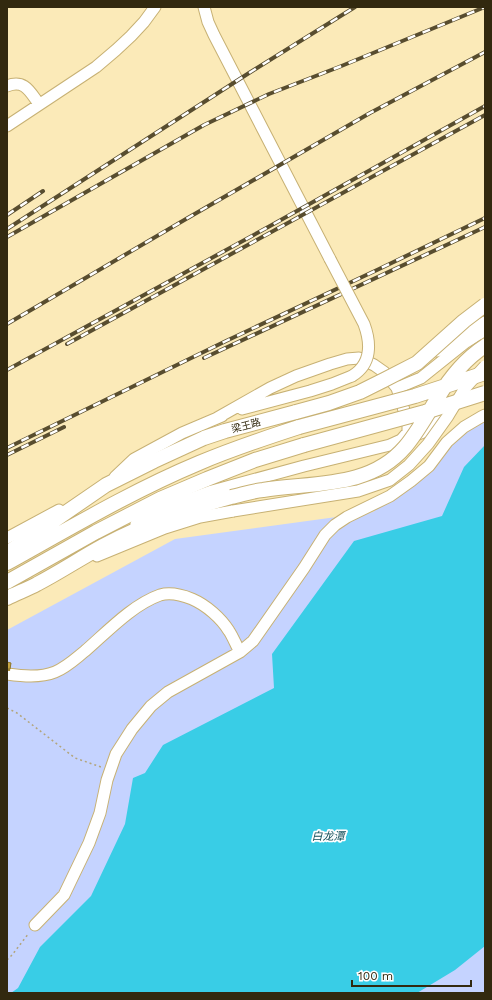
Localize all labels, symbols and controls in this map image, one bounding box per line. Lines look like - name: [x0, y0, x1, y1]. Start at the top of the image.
- street label: 梁王路: [230, 416, 262, 435]
- water label: 白龙潭: [312, 830, 346, 843]
- scale bar: [352, 962, 471, 988]
- text: 100 m: [358, 969, 393, 983]

